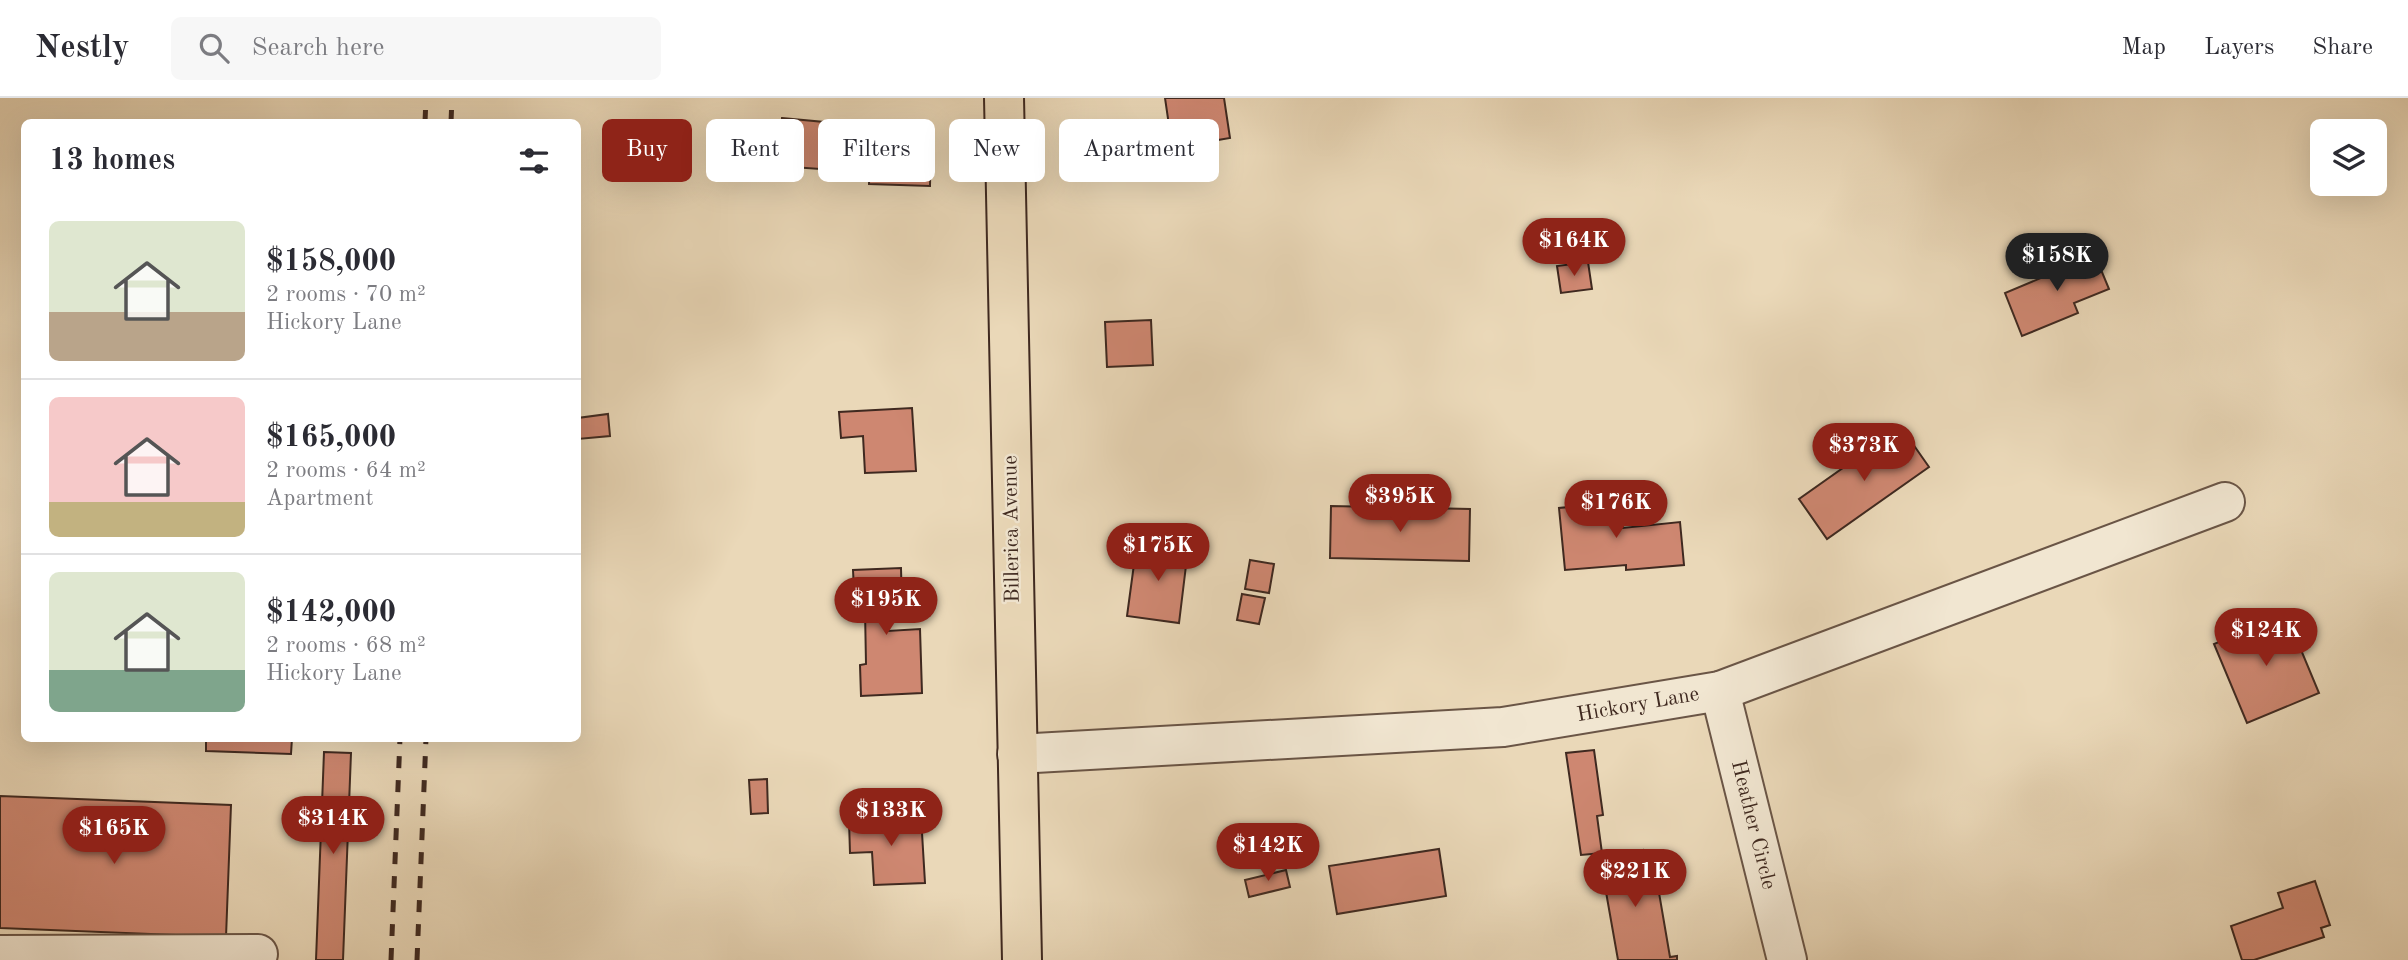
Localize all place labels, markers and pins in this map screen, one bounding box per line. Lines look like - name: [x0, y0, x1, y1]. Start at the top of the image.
- pin: $164K: [1525, 218, 1623, 278]
- pin: $158K: [2008, 234, 2106, 293]
- pin: $373K: [1815, 424, 1913, 483]
- pin: $395K: [1351, 474, 1449, 534]
- pin: $176K: [1567, 480, 1665, 540]
- pin: $175K: [1109, 524, 1207, 583]
- pin: $195K: [837, 578, 935, 637]
- pin: $124K: [2217, 608, 2315, 668]
- pin: $133K: [842, 788, 940, 848]
- pin: $314K: [284, 796, 382, 856]
- pin: $165K: [65, 806, 163, 866]
- pin: $142K: [1219, 824, 1317, 883]
- pin: $221K: [1586, 850, 1684, 909]

